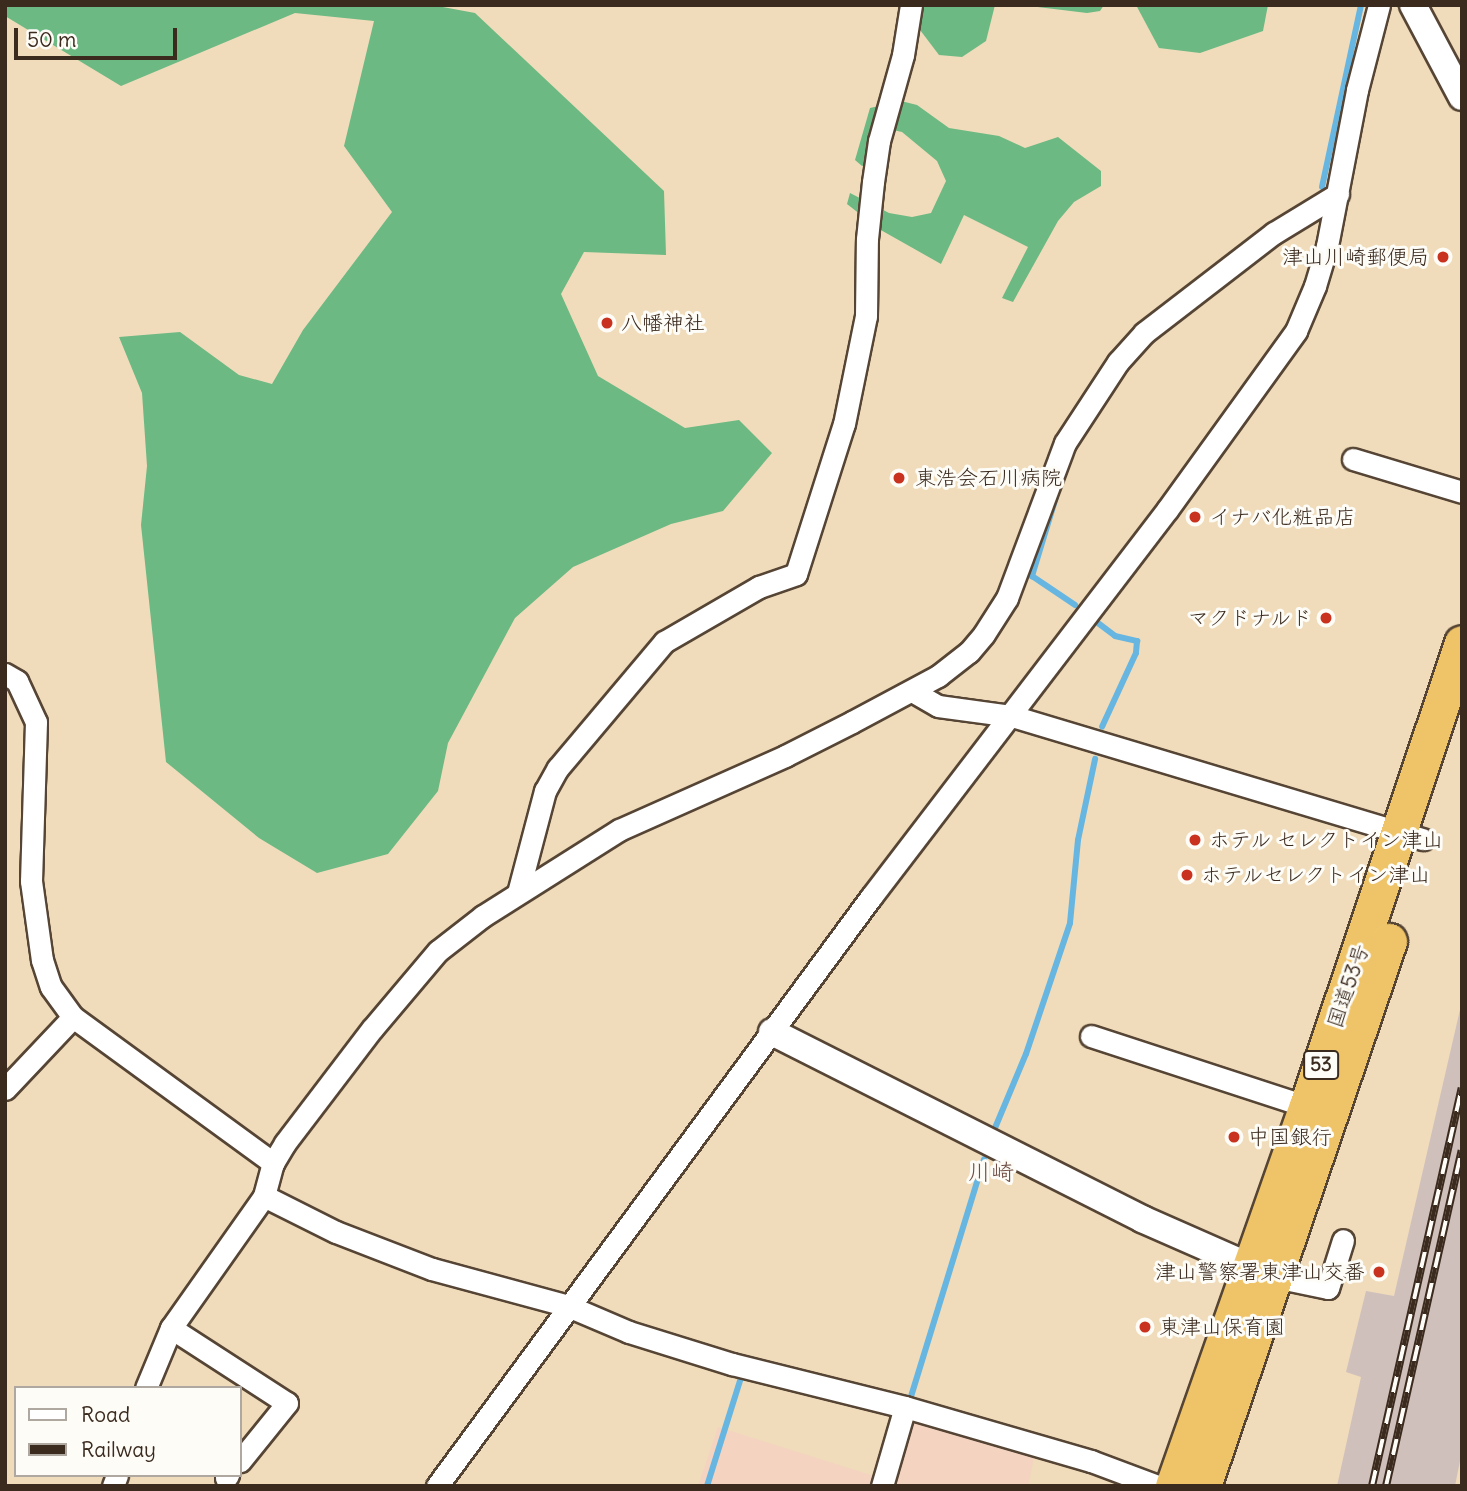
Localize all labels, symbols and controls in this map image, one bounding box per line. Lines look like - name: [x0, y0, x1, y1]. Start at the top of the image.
- scale bar: [18, 14, 180, 58]
- text: 50 m: [27, 26, 76, 53]
- place label: 津山川崎郵便局: [1282, 244, 1429, 270]
- marker: 津山川崎郵便局: [1435, 249, 1451, 265]
- place label: 八幡神社: [621, 310, 705, 336]
- marker: 八幡神社: [599, 315, 615, 331]
- place label: 東浩会石川病院: [915, 465, 1062, 491]
- marker: 東浩会石川病院: [889, 468, 909, 488]
- place label: イナバ化粧品店: [1209, 504, 1356, 530]
- marker: イナバ化粧品店: [1187, 509, 1203, 525]
- place label: マクドナルド: [1186, 605, 1312, 631]
- marker: マクドナルド: [1318, 610, 1334, 626]
- place label: ホテル セレクトイン津山: [1209, 827, 1445, 853]
- marker: ホテル セレクトイン津山: [1187, 832, 1203, 848]
- place label: ホテルセレクトイン津山: [1201, 862, 1432, 888]
- marker: ホテルセレクトイン津山: [1179, 867, 1195, 883]
- street label: 国道53号: [1322, 941, 1374, 1031]
- road number: 53: [1302, 1050, 1340, 1080]
- place label: 中国銀行: [1248, 1124, 1332, 1150]
- marker: 中国銀行: [1226, 1129, 1242, 1145]
- district label: 川崎: [968, 1158, 1014, 1186]
- place label: 津山警察署東津山交番: [1155, 1259, 1365, 1285]
- marker: 津山警察署東津山交番: [1371, 1264, 1387, 1280]
- place label: 東津山保育園: [1159, 1314, 1285, 1340]
- marker: 東津山保育園: [1137, 1319, 1153, 1335]
- legend: [14, 1386, 242, 1477]
- text: Road: [81, 1401, 130, 1428]
- text: Railway: [81, 1436, 156, 1463]

